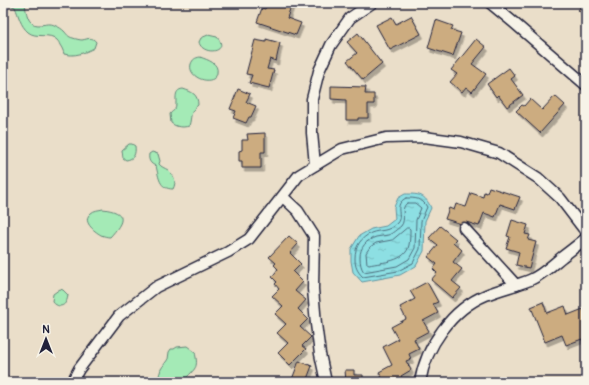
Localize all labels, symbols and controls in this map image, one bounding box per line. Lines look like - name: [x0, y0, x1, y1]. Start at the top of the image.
- north arrow: [26, 319, 66, 359]
- text: N: [42, 323, 50, 336]

